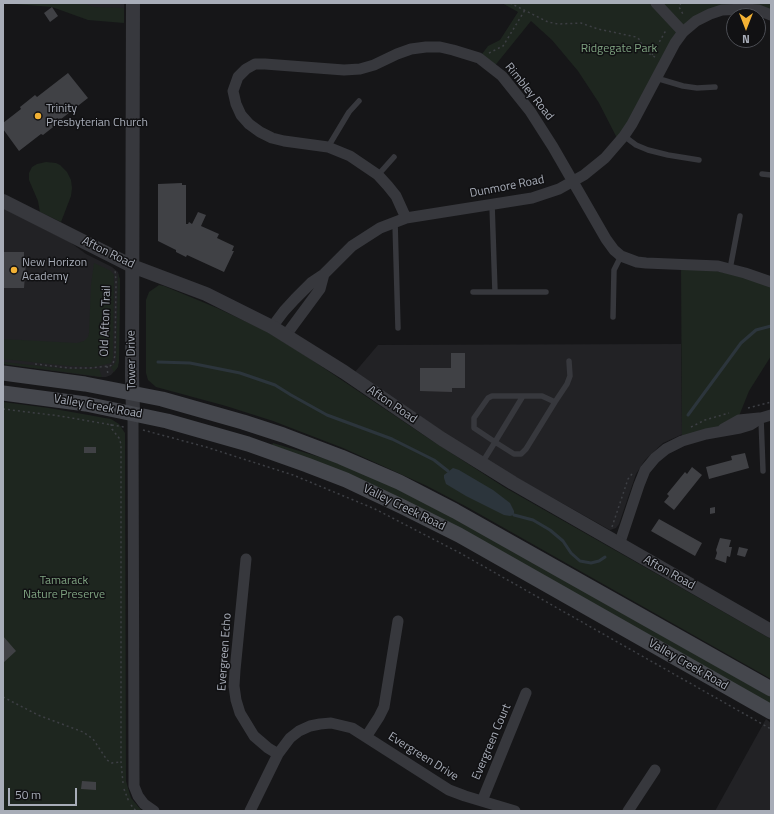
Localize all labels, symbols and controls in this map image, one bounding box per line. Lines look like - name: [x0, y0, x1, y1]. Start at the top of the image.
- north arrow: [726, 8, 766, 48]
- text: N: [742, 31, 750, 47]
- park label: Ridgegate Park: [581, 42, 657, 56]
- street label: Rimbley Road: [502, 60, 556, 124]
- place label: Trinity Presbyterian Church: [46, 102, 148, 130]
- marker: Trinity Presbyterian Church: [33, 111, 43, 121]
- street label: Dunmore Road: [469, 173, 545, 201]
- street label: Afton Road: [79, 234, 137, 272]
- place label: New Horizon Academy: [22, 256, 87, 284]
- marker: New Horizon Academy: [9, 265, 19, 275]
- street label: Old Afton Trail: [98, 285, 114, 357]
- street label: Tower Drive: [124, 330, 140, 390]
- street label: Afton Road: [364, 383, 420, 427]
- street label: Valley Creek Road: [53, 392, 143, 422]
- street label: Valley Creek Road: [361, 482, 447, 534]
- street label: Afton Road: [641, 553, 697, 593]
- park label: Tamarack Nature Preserve: [23, 574, 105, 602]
- street label: Evergreen Echo: [215, 612, 235, 692]
- street label: Valley Creek Road: [646, 636, 730, 694]
- street label: Evergreen Court: [470, 702, 514, 782]
- street label: Evergreen Drive: [385, 730, 461, 784]
- scale bar: [10, 780, 79, 806]
- text: 50 m: [15, 785, 41, 804]

